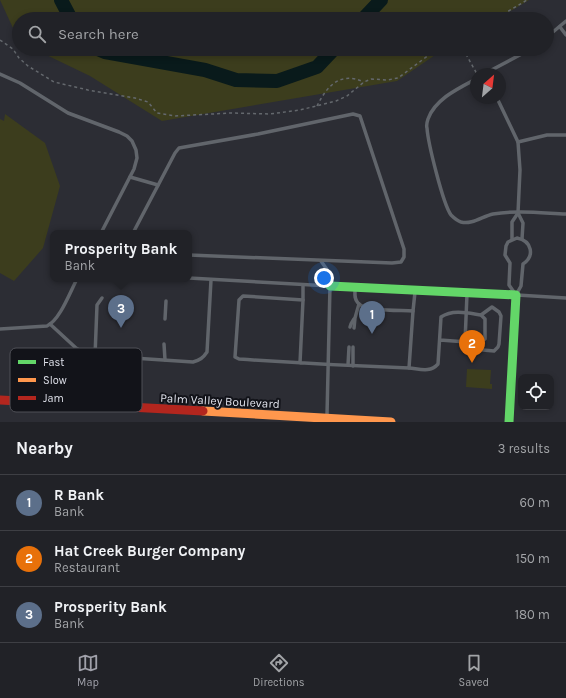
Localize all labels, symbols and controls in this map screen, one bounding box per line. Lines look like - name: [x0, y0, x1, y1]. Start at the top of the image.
- search box: [12, 12, 554, 56]
- icon: search: [26, 23, 48, 45]
- text: Search here: [58, 25, 139, 43]
- north arrow: [470, 68, 506, 104]
- popup: [50, 230, 192, 282]
- text: Prosperity Bank: [65, 240, 177, 258]
- text: Bank: [65, 258, 95, 273]
- your location: [314, 268, 334, 288]
- pin: 3: [108, 295, 134, 328]
- pin: 1: [359, 301, 385, 334]
- pin: 2: [459, 330, 485, 363]
- legend: [10, 348, 142, 412]
- text: Fast: [43, 356, 64, 369]
- text: Slow: [43, 374, 67, 387]
- map controls: [518, 374, 554, 410]
- button: locate: [518, 374, 554, 410]
- street label: Palm Valley Boulevard: [160, 391, 280, 411]
- text: Jam: [43, 392, 64, 405]
- text: Nearby: [16, 438, 73, 458]
- text: 3 results: [498, 441, 550, 456]
- text: R Bank: [54, 486, 104, 504]
- text: 1: [27, 495, 31, 510]
- text: 60 m: [520, 495, 550, 510]
- text: Bank: [54, 504, 84, 519]
- text: Hat Creek Burger Company: [54, 542, 245, 560]
- text: 2: [25, 551, 33, 566]
- text: 150 m: [515, 551, 550, 566]
- text: Restaurant: [54, 560, 120, 575]
- text: Prosperity Bank: [54, 598, 167, 616]
- text: 3: [25, 607, 33, 622]
- text: 180 m: [515, 607, 550, 622]
- text: Bank: [54, 616, 84, 631]
- tab: Map: [77, 652, 99, 689]
- tab: Directions: [253, 652, 305, 689]
- tab: Saved: [459, 652, 489, 689]

